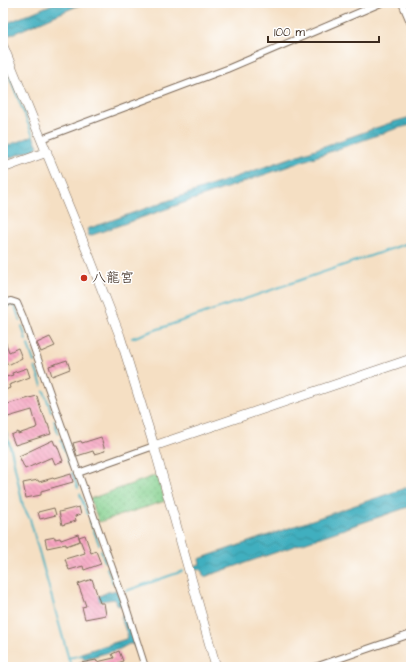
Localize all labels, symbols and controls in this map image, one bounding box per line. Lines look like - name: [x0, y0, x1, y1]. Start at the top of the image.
- scale bar: [268, 18, 379, 44]
- text: 100 m: [274, 24, 305, 41]
- place label: 八龍宮: [92, 268, 134, 288]
- marker: 八龍宮: [79, 273, 89, 283]

